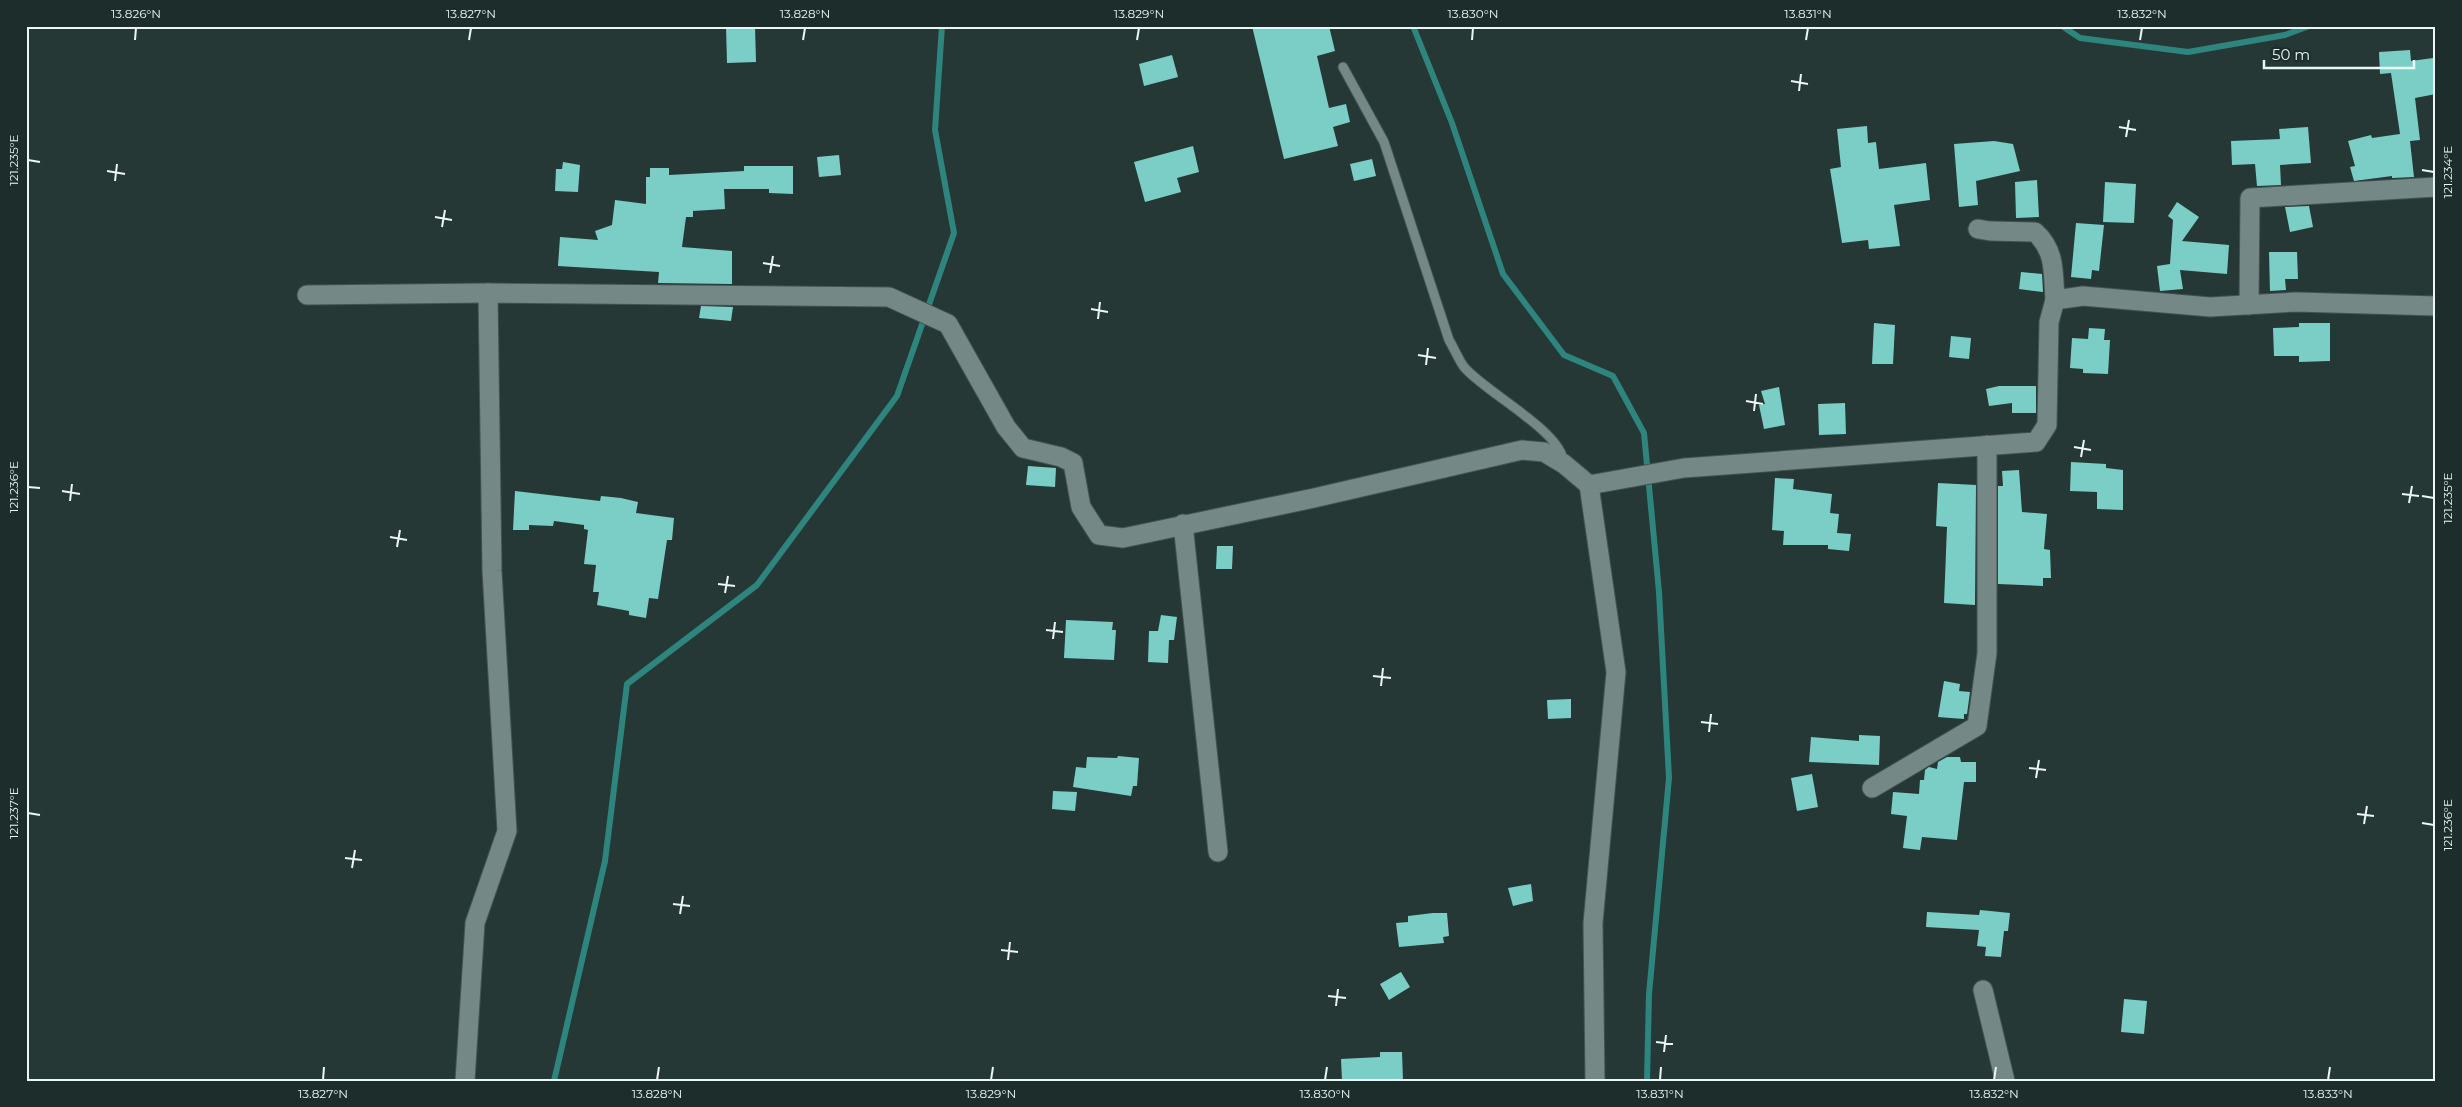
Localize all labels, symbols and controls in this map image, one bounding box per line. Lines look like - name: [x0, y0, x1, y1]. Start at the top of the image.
- text: 13.826°N: [111, 6, 161, 21]
- text: 13.827°N: [446, 6, 496, 21]
- text: 13.828°N: [780, 6, 830, 21]
- text: 13.829°N: [1114, 6, 1164, 21]
- text: 13.830°N: [1448, 6, 1498, 21]
- text: 13.831°N: [1784, 6, 1832, 21]
- text: 13.832°N: [2117, 6, 2167, 21]
- scale bar: [2264, 38, 2414, 70]
- text: 50 m: [2272, 45, 2310, 64]
- text: 121.235°E: [6, 134, 21, 186]
- text: 121.234°E: [2440, 146, 2455, 198]
- text: 121.236°E: [6, 461, 21, 513]
- text: 121.235°E: [2440, 472, 2455, 524]
- text: 121.237°E: [6, 787, 21, 839]
- text: 121.236°E: [2440, 799, 2455, 851]
- text: 13.827°N: [298, 1086, 348, 1101]
- text: 13.828°N: [632, 1086, 682, 1101]
- text: 13.829°N: [966, 1086, 1016, 1101]
- text: 13.830°N: [1300, 1086, 1350, 1101]
- text: 13.831°N: [1636, 1086, 1684, 1101]
- text: 13.832°N: [1969, 1086, 2019, 1101]
- text: 13.833°N: [2303, 1086, 2353, 1101]

